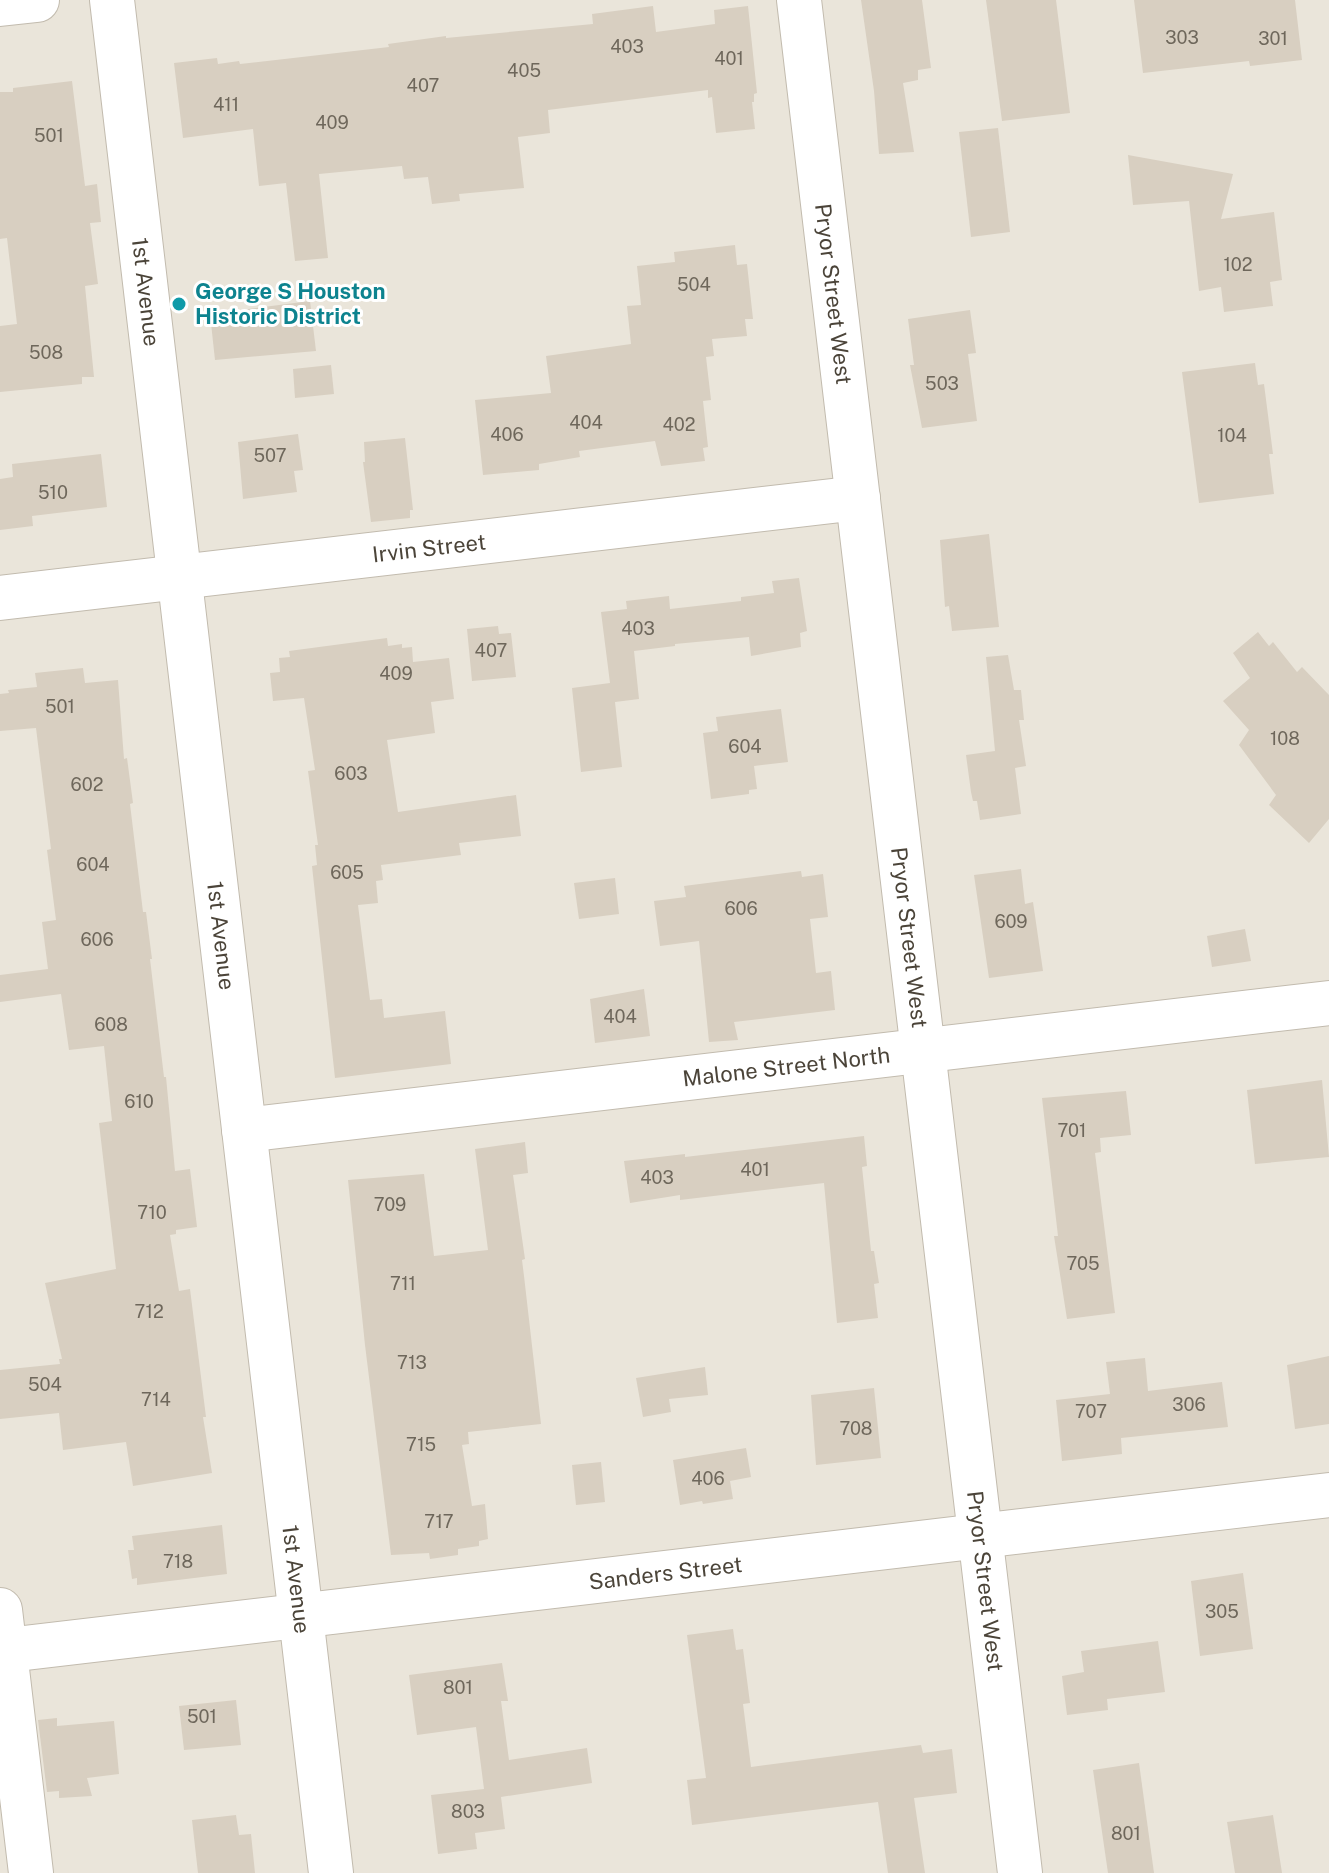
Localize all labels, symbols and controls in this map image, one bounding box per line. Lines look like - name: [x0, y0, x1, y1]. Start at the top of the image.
- house number: 303: [1165, 27, 1199, 48]
- house number: 301: [1258, 28, 1288, 49]
- house number: 403: [610, 36, 644, 57]
- house number: 401: [714, 48, 744, 69]
- house number: 405: [507, 60, 541, 81]
- house number: 407: [407, 75, 439, 96]
- house number: 411: [213, 94, 239, 115]
- house number: 409: [315, 112, 349, 133]
- house number: 501: [34, 125, 64, 146]
- street label: Pryor Street West: [810, 202, 857, 386]
- street label: 1st Avenue: [127, 236, 165, 348]
- house number: 102: [1223, 254, 1253, 275]
- house number: 504: [677, 274, 711, 295]
- place label: George S Houston Historic District: [195, 278, 386, 329]
- marker: George S Houston Historic District: [170, 295, 188, 313]
- house number: 508: [29, 342, 63, 363]
- house number: 503: [925, 373, 959, 394]
- house number: 404: [569, 412, 603, 433]
- house number: 402: [662, 414, 696, 435]
- house number: 406: [490, 424, 524, 445]
- house number: 104: [1217, 425, 1247, 446]
- house number: 507: [253, 445, 287, 466]
- house number: 510: [38, 482, 68, 503]
- street label: Irvin Street: [371, 528, 487, 568]
- house number: 403: [621, 618, 655, 639]
- house number: 407: [475, 640, 507, 661]
- house number: 409: [379, 663, 413, 684]
- house number: 501: [45, 696, 75, 717]
- house number: 108: [1270, 728, 1300, 749]
- house number: 604: [728, 736, 762, 757]
- house number: 603: [334, 763, 368, 784]
- house number: 602: [71, 774, 103, 795]
- street label: Pryor Street West: [886, 846, 933, 1029]
- house number: 604: [76, 854, 110, 875]
- house number: 605: [330, 862, 364, 883]
- street label: 1st Avenue: [202, 880, 241, 991]
- house number: 606: [724, 898, 758, 919]
- house number: 609: [994, 911, 1028, 932]
- house number: 606: [80, 929, 114, 950]
- house number: 404: [603, 1006, 637, 1027]
- house number: 608: [94, 1014, 128, 1035]
- street label: Malone Street North: [681, 1041, 891, 1092]
- house number: 610: [124, 1091, 154, 1112]
- house number: 701: [1058, 1120, 1086, 1141]
- house number: 401: [740, 1159, 770, 1180]
- house number: 403: [640, 1167, 674, 1188]
- house number: 709: [374, 1194, 406, 1215]
- house number: 710: [137, 1202, 167, 1223]
- house number: 705: [1067, 1253, 1100, 1274]
- house number: 711: [390, 1273, 416, 1294]
- house number: 712: [134, 1301, 164, 1322]
- house number: 713: [397, 1352, 427, 1373]
- house number: 504: [28, 1374, 62, 1395]
- house number: 714: [141, 1389, 171, 1410]
- house number: 306: [1172, 1394, 1206, 1415]
- house number: 707: [1075, 1401, 1107, 1422]
- house number: 708: [839, 1418, 873, 1439]
- house number: 715: [406, 1434, 436, 1455]
- house number: 406: [691, 1468, 725, 1489]
- street label: Pryor Street West: [962, 1489, 1009, 1673]
- house number: 717: [424, 1511, 454, 1532]
- street label: 1st Avenue: [277, 1523, 316, 1635]
- house number: 718: [163, 1551, 193, 1572]
- street label: Sanders Street: [587, 1551, 744, 1595]
- house number: 305: [1205, 1601, 1239, 1622]
- house number: 801: [443, 1677, 473, 1698]
- house number: 501: [187, 1706, 217, 1727]
- house number: 803: [451, 1801, 485, 1822]
- house number: 801: [1111, 1823, 1141, 1844]

